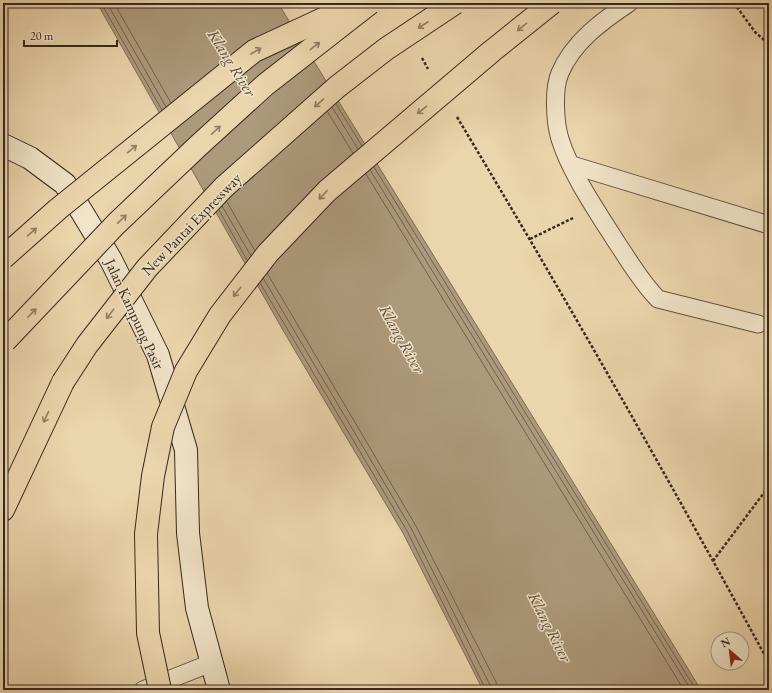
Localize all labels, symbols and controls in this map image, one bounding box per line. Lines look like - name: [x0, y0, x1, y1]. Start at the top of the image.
- one-way arrow: [417, 21, 429, 29]
- scale bar: [24, 22, 117, 48]
- one-way arrow: [516, 23, 527, 31]
- water label: Klang River: [203, 25, 261, 101]
- text: 20 m: [30, 28, 54, 44]
- one-way arrow: [310, 42, 321, 50]
- one-way arrow: [250, 47, 262, 54]
- one-way arrow: [314, 98, 324, 107]
- one-way arrow: [417, 106, 427, 115]
- one-way arrow: [211, 125, 221, 135]
- one-way arrow: [127, 145, 138, 154]
- street label: New Pantai Expressway: [137, 168, 245, 279]
- one-way arrow: [318, 190, 328, 200]
- one-way arrow: [117, 214, 127, 224]
- one-way arrow: [27, 227, 37, 237]
- street label: Jalan Kampung Pasir: [100, 254, 169, 372]
- one-way arrow: [233, 287, 242, 298]
- water label: Klang River: [374, 300, 430, 378]
- one-way arrow: [27, 308, 37, 318]
- one-way arrow: [106, 309, 115, 320]
- one-way arrow: [42, 411, 49, 423]
- water label: Klang River: [523, 588, 577, 666]
- north arrow: [710, 631, 750, 671]
- text: N: [718, 634, 733, 650]

